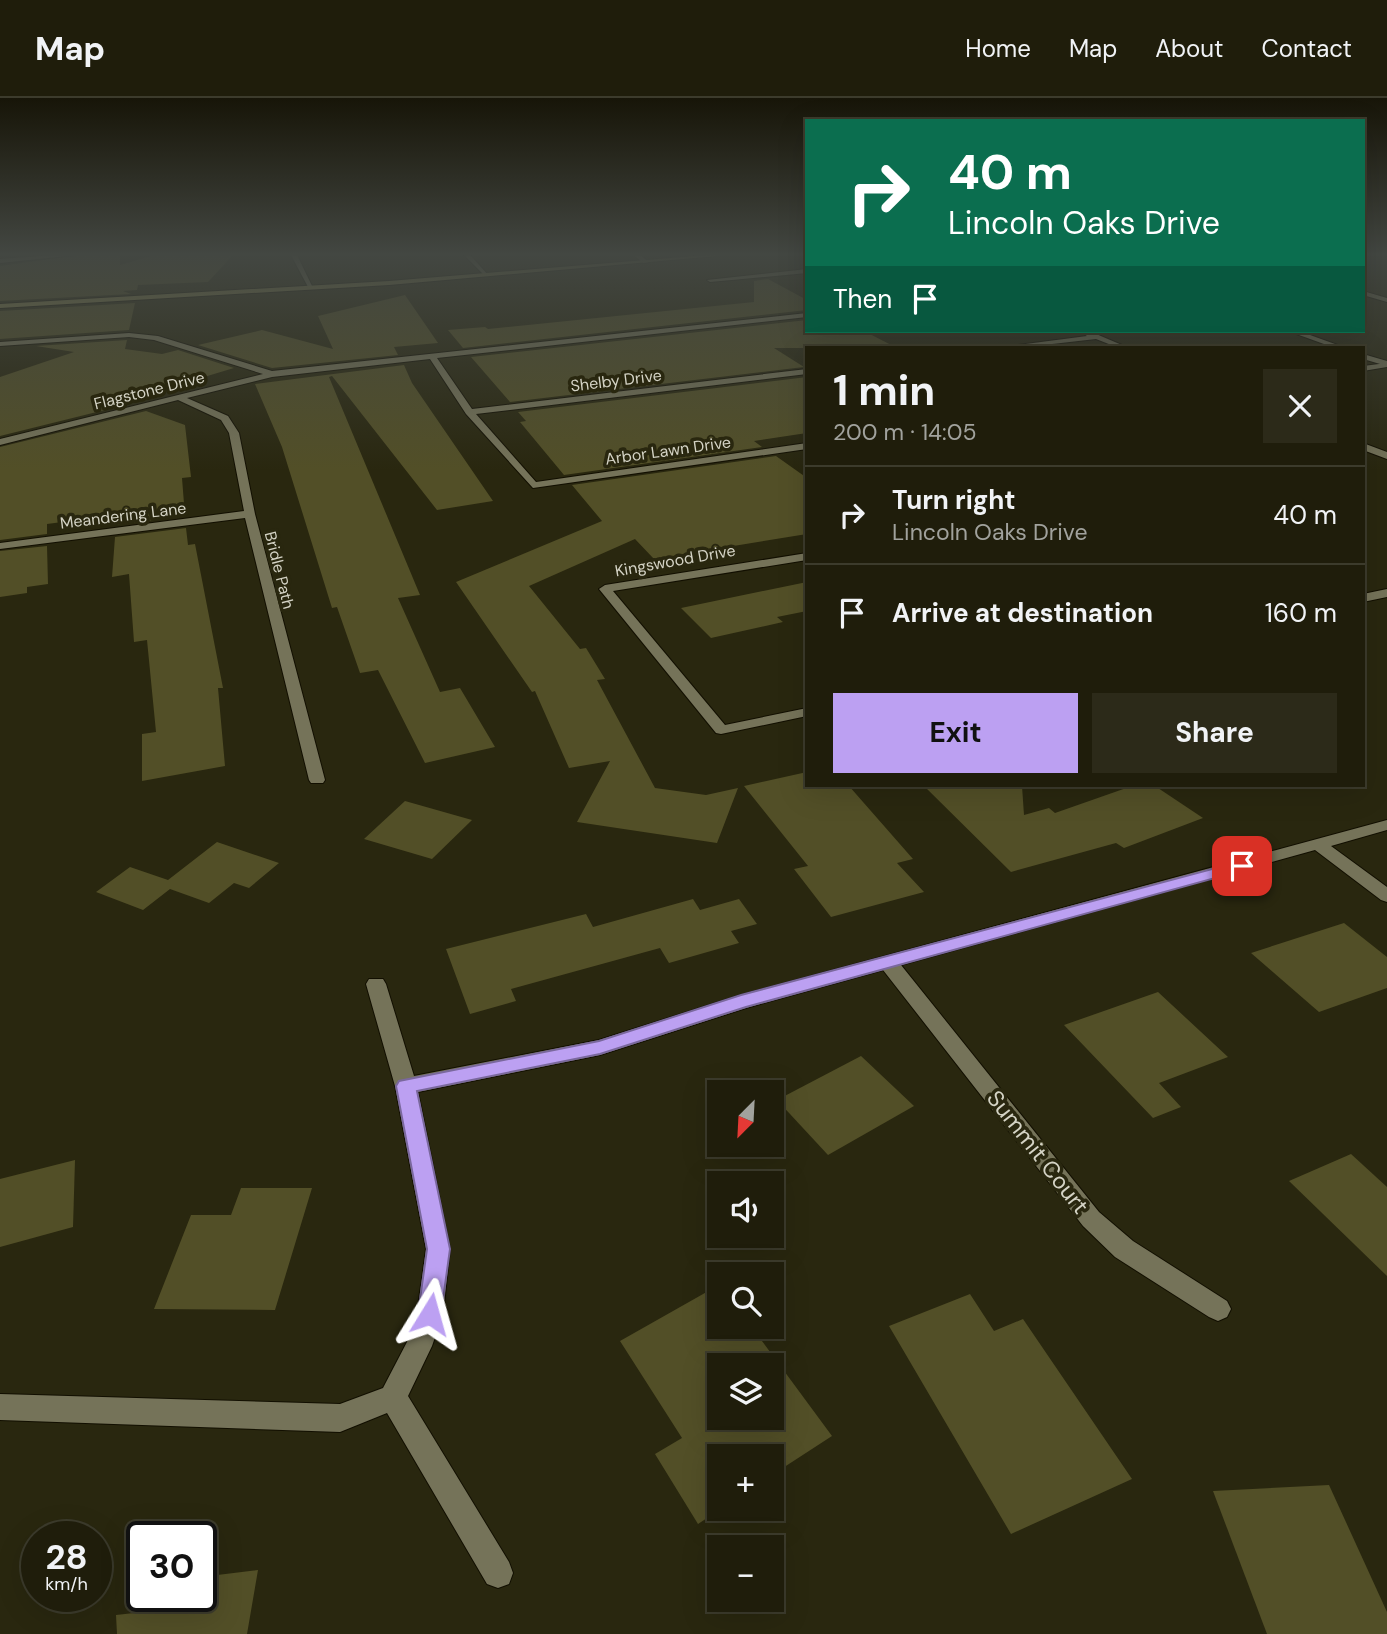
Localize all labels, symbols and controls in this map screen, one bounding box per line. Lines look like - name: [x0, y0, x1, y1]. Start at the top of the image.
- text: Map: [35, 27, 105, 70]
- text: Home: [965, 33, 1031, 64]
- text: Map: [1069, 33, 1117, 64]
- text: About: [1155, 33, 1224, 64]
- text: Contact: [1262, 33, 1352, 64]
- text: 40 m: [948, 140, 1072, 204]
- icon: right: [833, 147, 924, 238]
- text: Lincoln Oaks Drive: [948, 202, 1220, 244]
- icon: arrive: [906, 280, 944, 318]
- text: Then: [833, 282, 892, 316]
- text: 1 min: [833, 363, 935, 418]
- street label: Shelby Drive: [569, 364, 663, 396]
- street label: Flagstone Drive: [92, 367, 207, 414]
- button: close: [1263, 369, 1337, 443]
- text: 200 m · 14:05: [833, 417, 976, 447]
- street label: Arbor Lawn Drive: [604, 431, 732, 470]
- text: Turn right: [892, 483, 1016, 517]
- icon: right: [833, 496, 871, 534]
- street label: Meandering Lane: [59, 497, 187, 534]
- text: 40 m: [1273, 498, 1337, 532]
- text: Lincoln Oaks Drive: [892, 517, 1087, 547]
- street label: Bridle Path: [260, 529, 299, 611]
- street label: Kingswood Drive: [613, 540, 737, 581]
- icon: arrive: [833, 594, 871, 632]
- text: Arrive at destination: [892, 596, 1153, 630]
- text: 160 m: [1265, 596, 1337, 630]
- button: Exit: [833, 693, 1078, 773]
- button: Share: [1092, 693, 1337, 773]
- pin: [1212, 836, 1272, 896]
- icon: arrive: [1223, 847, 1261, 885]
- north arrow: [707, 1080, 784, 1157]
- map controls: [707, 1080, 784, 1612]
- street label: Summit Court: [980, 1084, 1096, 1220]
- button: sound: [707, 1171, 784, 1248]
- button: search: [707, 1262, 784, 1339]
- position arrow: [393, 1277, 467, 1351]
- button: layers: [707, 1353, 784, 1430]
- button: +: [707, 1444, 784, 1521]
- speed limit sign: 30: [126, 1521, 217, 1612]
- text: 28: [45, 1534, 88, 1580]
- button: −: [707, 1535, 784, 1612]
- text: km/h: [45, 1572, 88, 1596]

